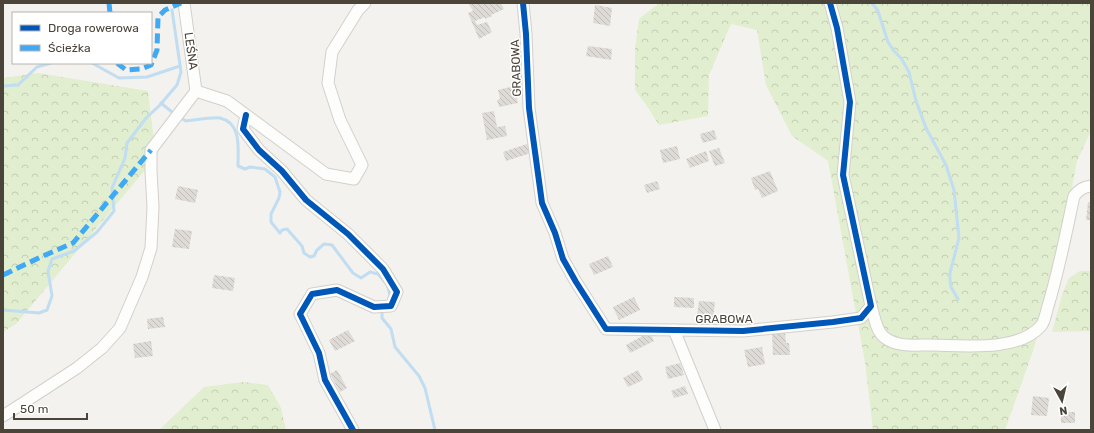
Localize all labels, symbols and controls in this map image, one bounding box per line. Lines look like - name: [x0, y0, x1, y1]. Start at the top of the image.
- legend: [12, 12, 152, 64]
- text: Droga rowerowa: [48, 21, 139, 35]
- street label: LEŚNA: [181, 31, 201, 71]
- street label: GRABOWA: [508, 39, 524, 97]
- text: Ścieżka: [48, 41, 91, 55]
- street label: GRABOWA: [695, 312, 753, 326]
- north arrow: [1042, 381, 1082, 421]
- scale bar: [14, 395, 87, 421]
- text: 50 m: [20, 402, 48, 416]
- text: N: [1058, 403, 1068, 417]

